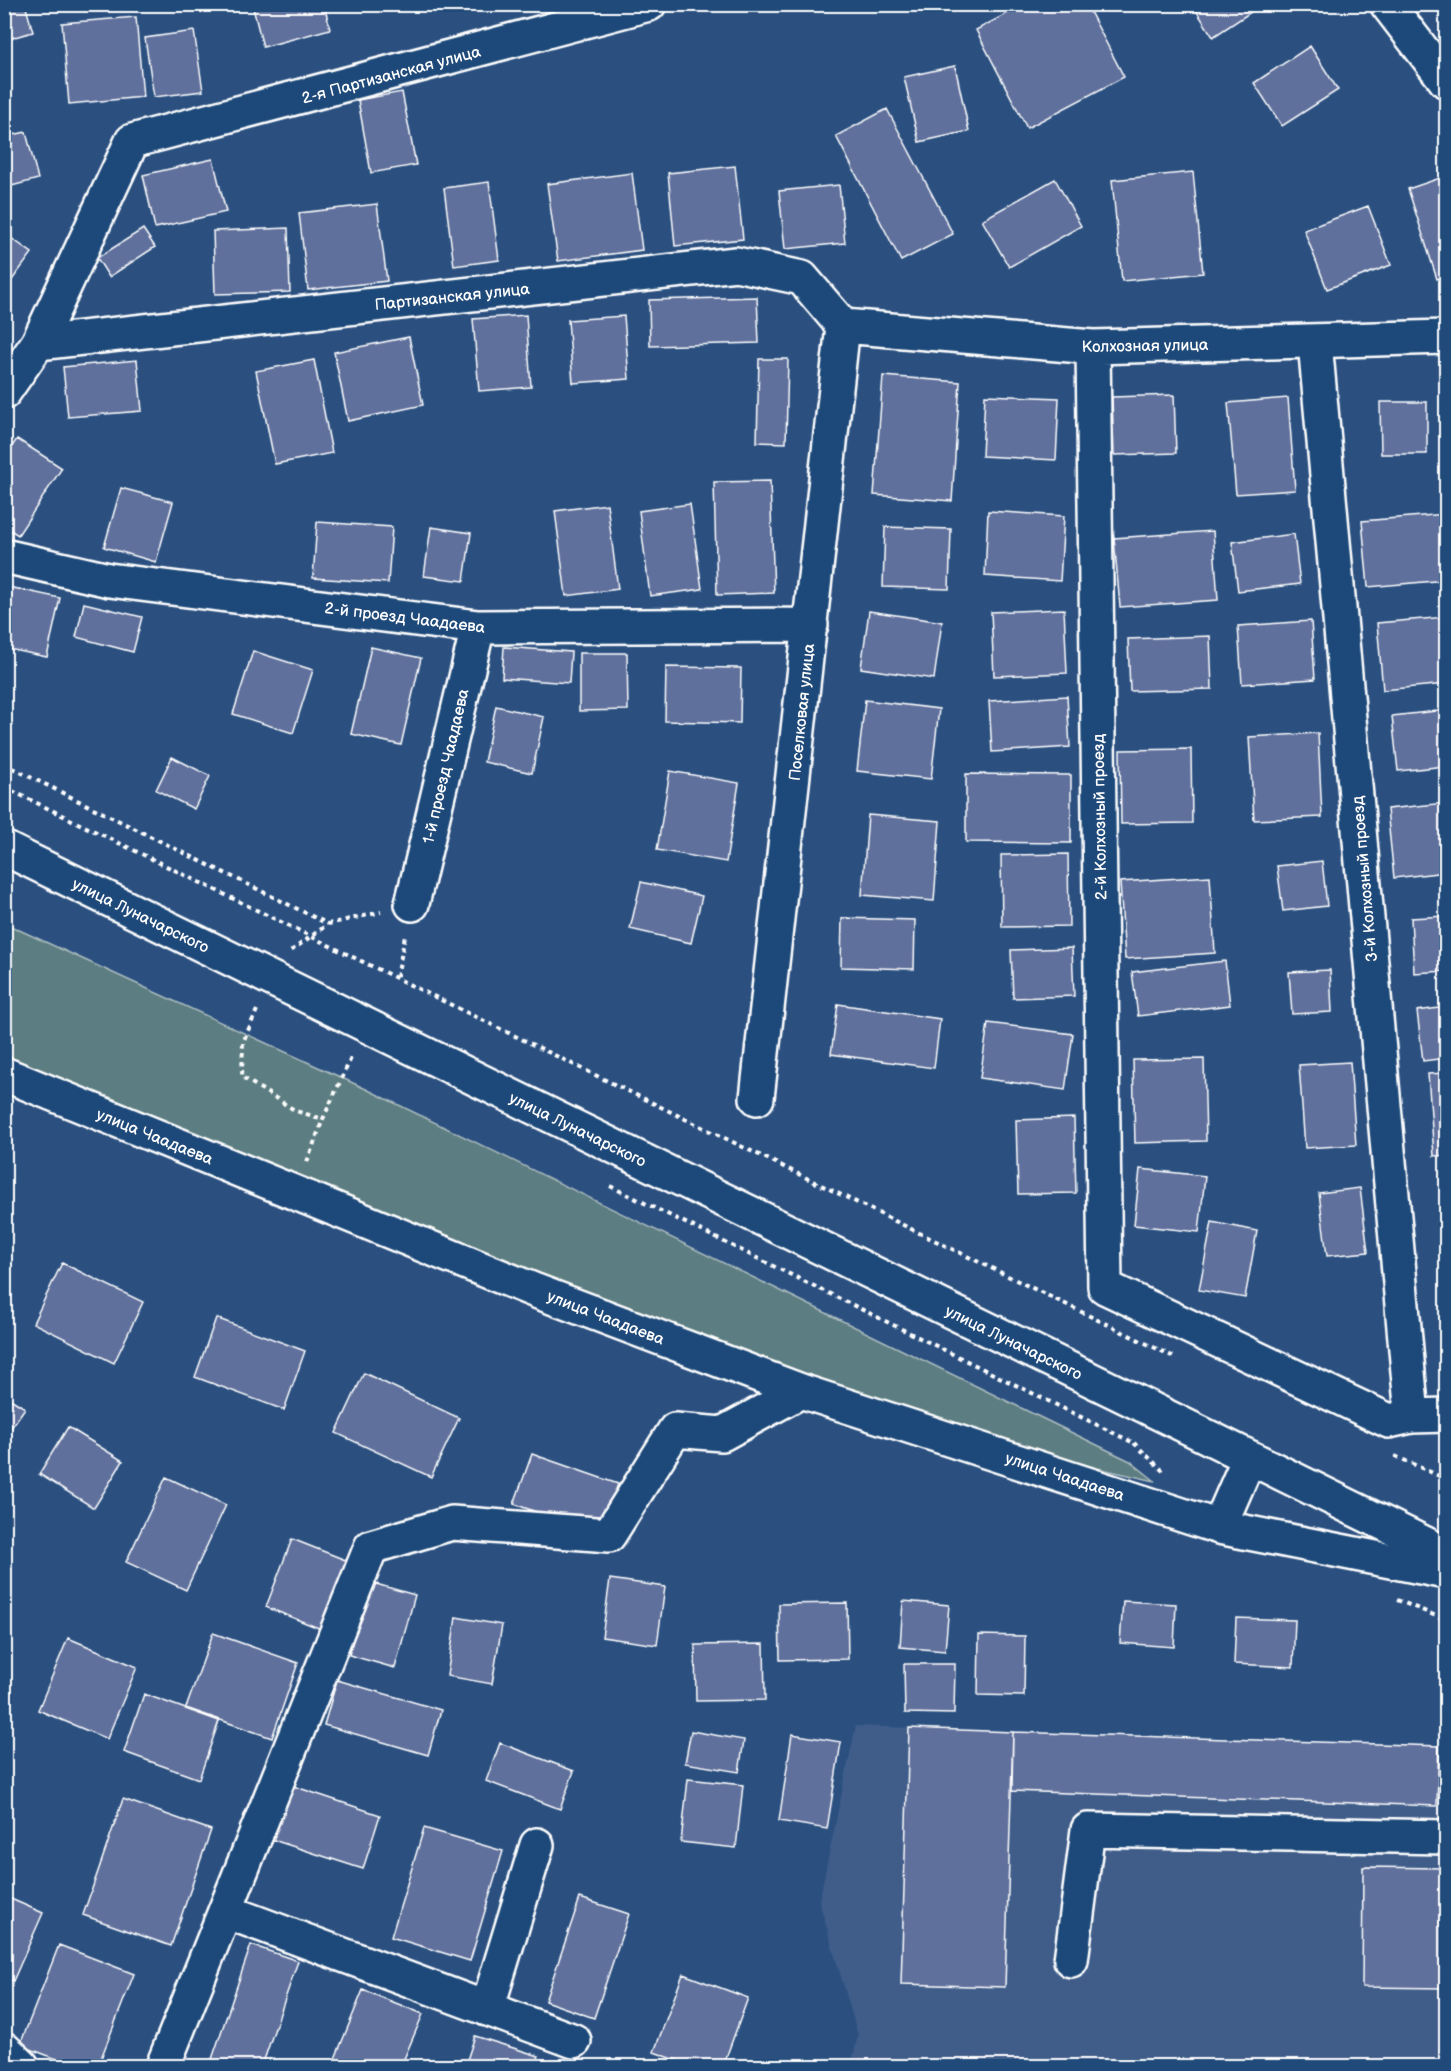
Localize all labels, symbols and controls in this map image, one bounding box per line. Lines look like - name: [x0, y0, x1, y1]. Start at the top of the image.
- street label: 2-я Партизанская улица: [300, 42, 483, 108]
- street label: Партизанская улица: [374, 280, 531, 315]
- street label: Колхозная улица: [1082, 336, 1209, 357]
- street label: 2-й проезд Чаадаева: [323, 599, 487, 638]
- street label: Поселковая улица: [786, 642, 819, 782]
- street label: 1-й проезд Чаадаева: [419, 687, 474, 846]
- street label: 2-й Колхозный проезд: [1090, 733, 1111, 900]
- street label: 3-й Колхозный проезд: [1349, 795, 1382, 963]
- street label: улица Луначарского: [69, 875, 212, 958]
- street label: улица Луначарского: [506, 1089, 649, 1172]
- street label: улица Чаадаева: [93, 1105, 216, 1170]
- street label: улица Чаадаева: [544, 1287, 667, 1350]
- street label: улица Луначарского: [942, 1302, 1085, 1385]
- street label: улица Чаадаева: [1003, 1449, 1127, 1506]

